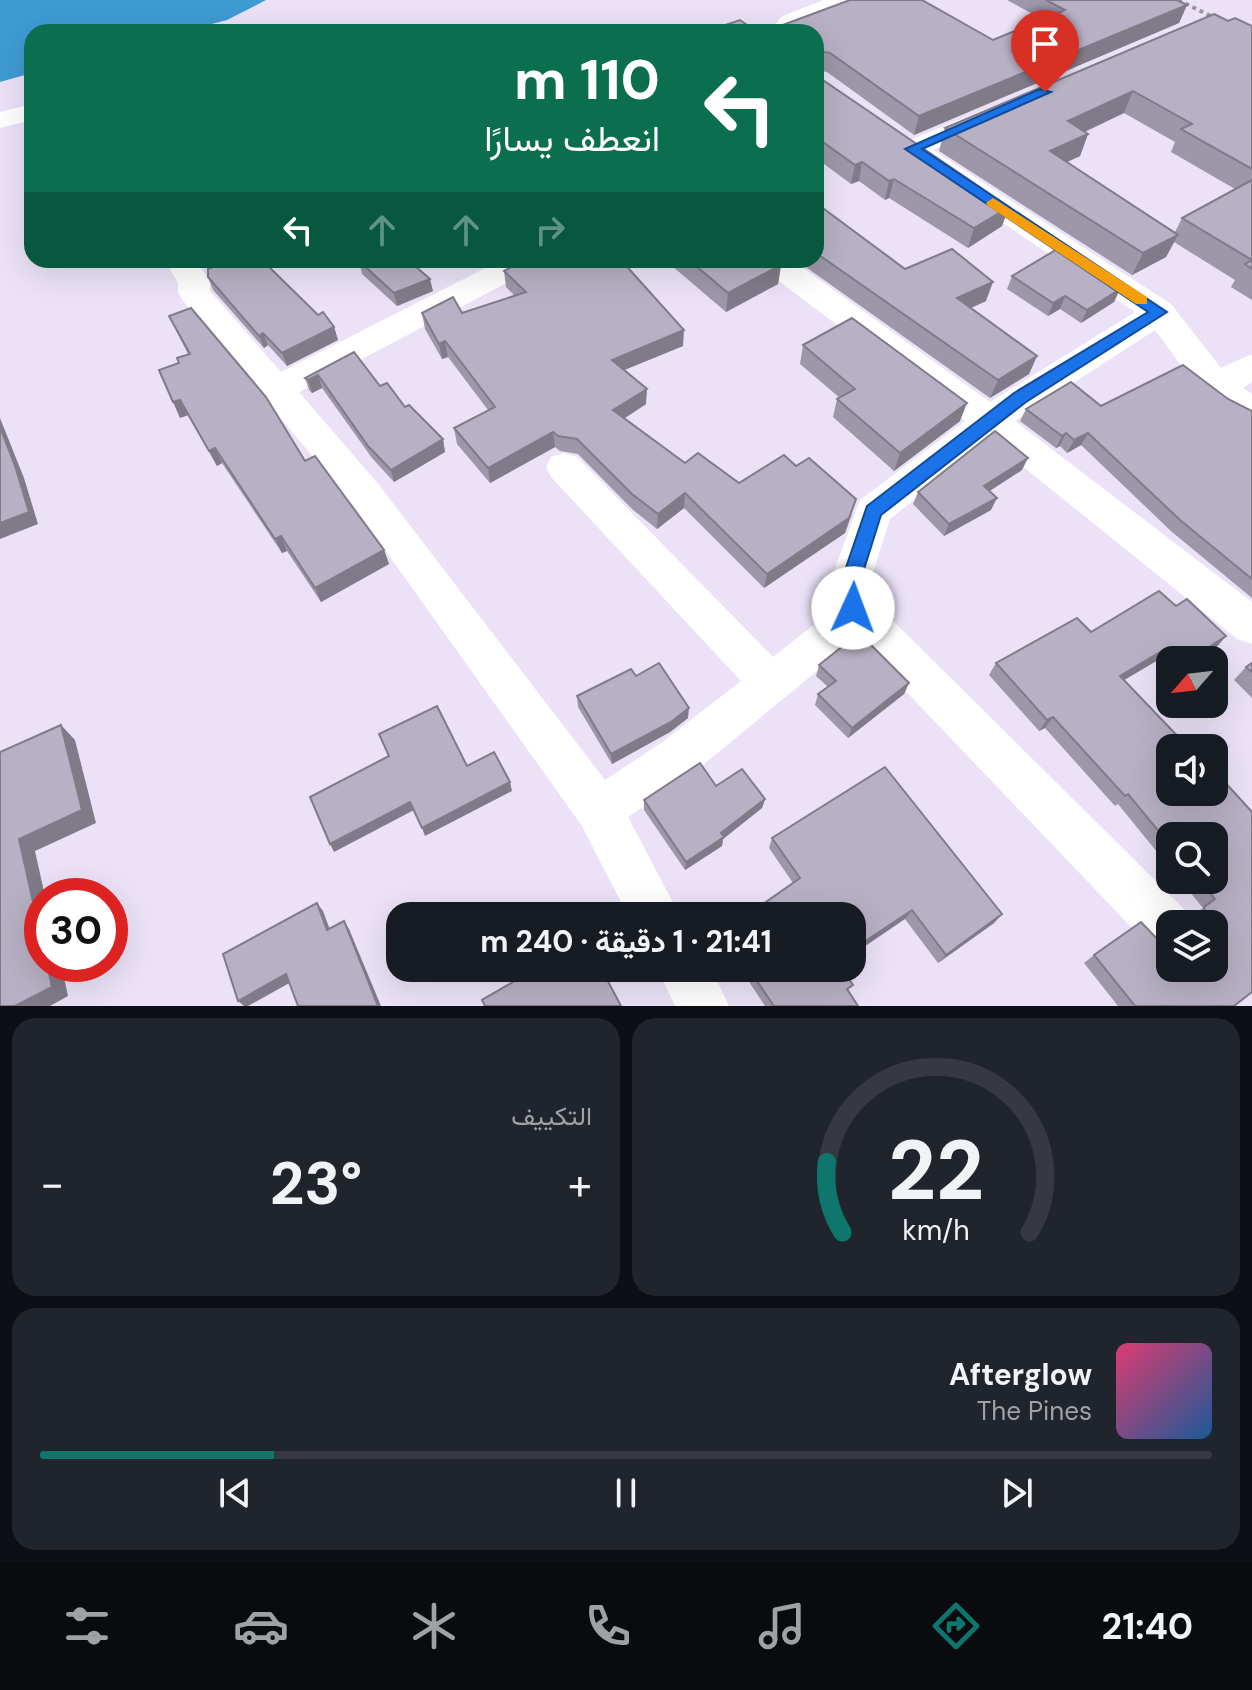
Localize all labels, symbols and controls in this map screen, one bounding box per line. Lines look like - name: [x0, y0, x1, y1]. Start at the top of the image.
- pin: [1011, 10, 1079, 92]
- icon: arrive: [1023, 22, 1067, 66]
- text: 110 m: [514, 43, 660, 116]
- icon: left: [688, 56, 792, 160]
- text: انعطف يسارًا: [484, 115, 660, 162]
- icon: left: [276, 208, 320, 252]
- icon: ahead: [360, 208, 404, 252]
- icon: ahead: [444, 208, 488, 252]
- icon: right: [528, 208, 572, 252]
- position arrow: [811, 566, 895, 650]
- north arrow: [1156, 646, 1228, 718]
- map controls: [1156, 646, 1228, 982]
- button: sound: [1156, 734, 1228, 806]
- button: search: [1156, 822, 1228, 894]
- speed limit sign: 30: [24, 878, 128, 982]
- button: layers: [1156, 910, 1228, 982]
- text: 21:41 · 1 دقيقة · 240 m: [480, 922, 772, 961]
- text: التكييف: [511, 1099, 592, 1133]
- text: 22: [888, 1116, 984, 1225]
- text: 23°: [270, 1144, 362, 1223]
- text: −: [40, 1155, 64, 1213]
- text: +: [568, 1155, 592, 1213]
- text: km/h: [902, 1212, 970, 1249]
- text: Afterglow: [949, 1355, 1092, 1394]
- text: The Pines: [977, 1394, 1092, 1428]
- icon: previous: [213, 1471, 257, 1515]
- icon: pause: [604, 1471, 648, 1515]
- icon: next: [995, 1471, 1039, 1515]
- icon: filters: [59, 1598, 115, 1654]
- icon: car: [233, 1598, 289, 1654]
- icon: climate: [406, 1598, 462, 1654]
- icon: phone: [580, 1598, 636, 1654]
- icon: music: [754, 1598, 810, 1654]
- icon: directions: [928, 1598, 984, 1654]
- text: 21:40: [1101, 1603, 1193, 1650]

